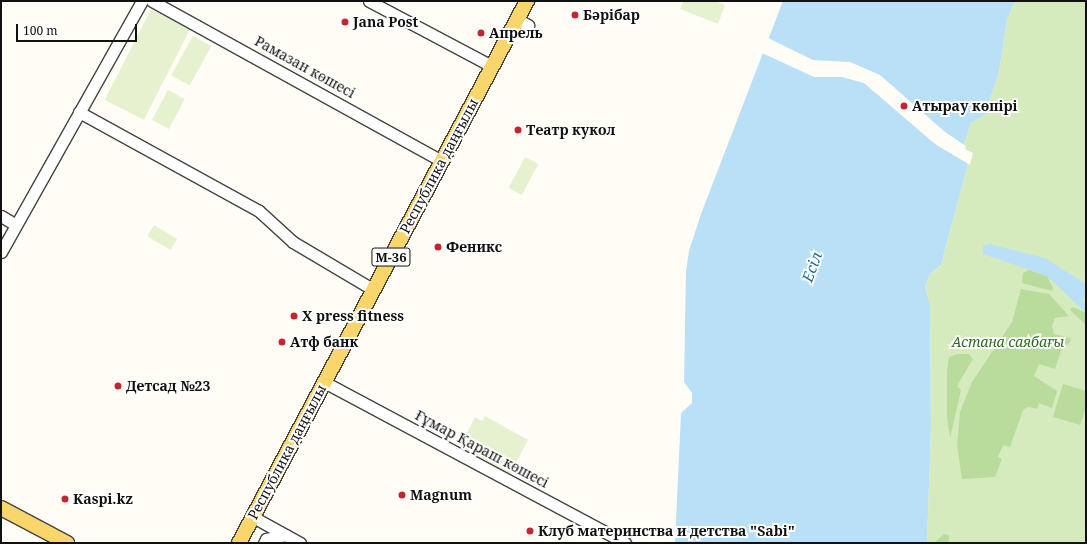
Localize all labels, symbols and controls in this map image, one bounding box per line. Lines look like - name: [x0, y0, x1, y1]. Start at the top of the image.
- place label: Бәрібар: [583, 7, 640, 23]
- marker: Бәрібар: [570, 10, 580, 20]
- place label: Jana Post: [353, 14, 418, 30]
- scale bar: [18, 16, 139, 42]
- marker: Jana Post: [340, 17, 350, 27]
- text: 100 m: [23, 22, 58, 39]
- place label: Апрель: [489, 25, 542, 41]
- marker: Апрель: [476, 28, 486, 38]
- street label: Рамазан көшесі: [252, 32, 358, 102]
- street label: Республика даңғылы: [396, 96, 482, 236]
- place label: Атырау көпірі: [912, 98, 1017, 114]
- marker: Атырау көпірі: [899, 101, 909, 111]
- place label: Театр кукол: [526, 122, 615, 138]
- marker: Театр кукол: [513, 125, 523, 135]
- place label: Феникс: [446, 239, 502, 255]
- marker: Феникс: [433, 242, 443, 252]
- road number: M-36: [371, 246, 411, 268]
- water label: Есіл: [798, 250, 826, 284]
- place label: X press fitness: [302, 308, 404, 324]
- marker: X press fitness: [289, 311, 299, 321]
- place label: Атф банк: [290, 334, 358, 350]
- park label: Астана саябағы: [952, 334, 1064, 350]
- marker: Атф банк: [277, 337, 287, 347]
- place label: Детсад №23: [126, 378, 210, 394]
- marker: Детсад №23: [113, 381, 123, 391]
- street label: Республика даңғылы: [244, 382, 330, 522]
- street label: Ғұмар Қараш көшесі: [412, 407, 552, 491]
- place label: Magnum: [410, 487, 472, 503]
- marker: Magnum: [397, 490, 407, 500]
- place label: Kaspi.kz: [73, 491, 133, 507]
- marker: Kaspi.kz: [60, 494, 70, 504]
- place label: Клуб материнства и детства "Sabi": [538, 523, 795, 539]
- marker: Клуб материнства и детства "Sabi": [525, 526, 535, 536]

